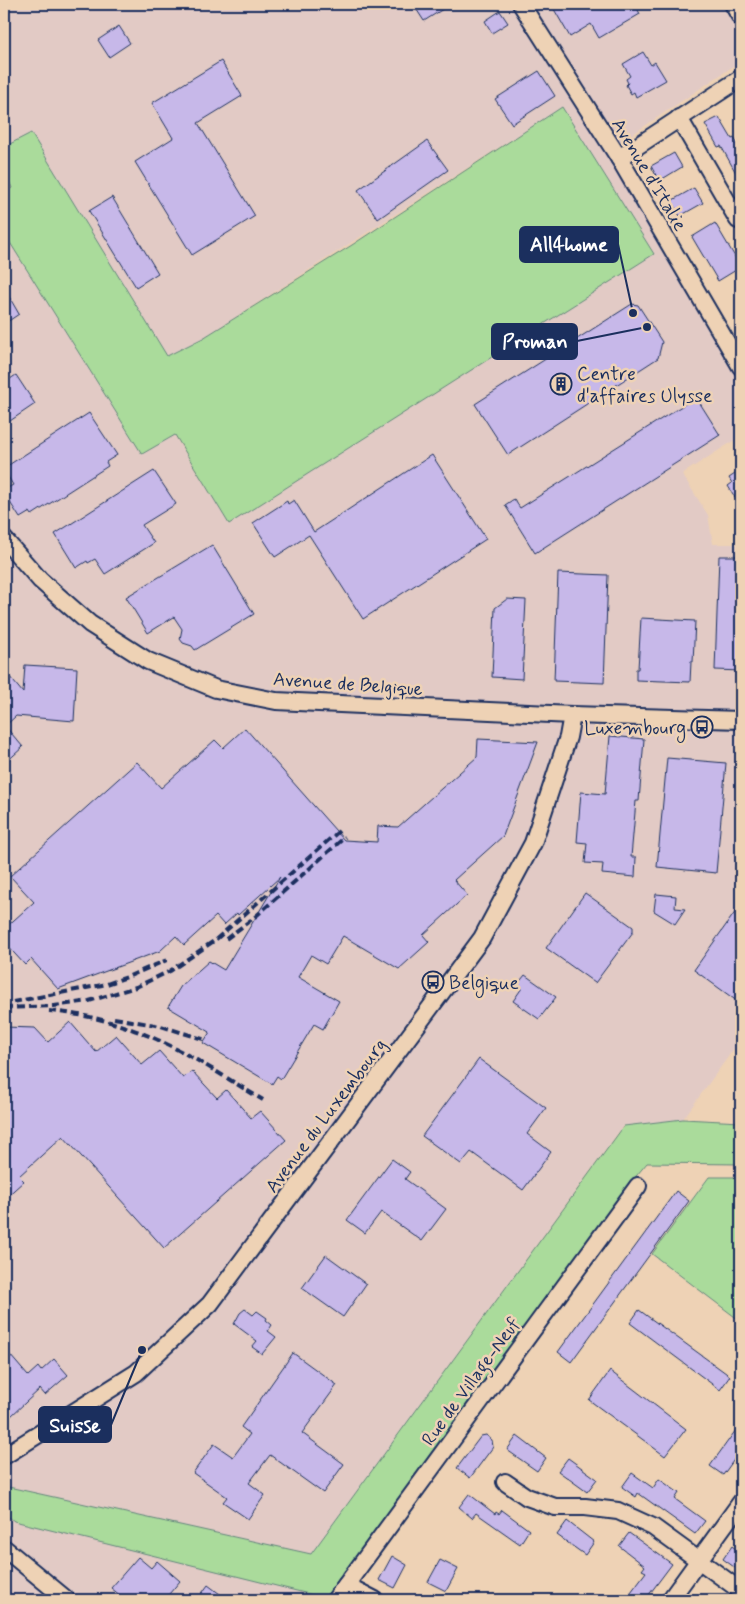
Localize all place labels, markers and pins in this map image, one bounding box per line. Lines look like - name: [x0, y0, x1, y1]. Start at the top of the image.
- callout: All4home: [520, 227, 618, 262]
- callout: Proman: [492, 324, 577, 359]
- place label: Centre d'affaires Ulysse: [577, 362, 712, 409]
- building icon: Centre d'affaires Ulysse: [549, 372, 573, 396]
- bus stop icon: Luxembourg: [690, 715, 714, 739]
- place label: Luxembourg: [584, 716, 686, 743]
- bus stop icon: Belgique: [421, 970, 445, 994]
- place label: Belgique: [449, 971, 519, 998]
- callout: Suisse: [39, 1407, 111, 1442]

